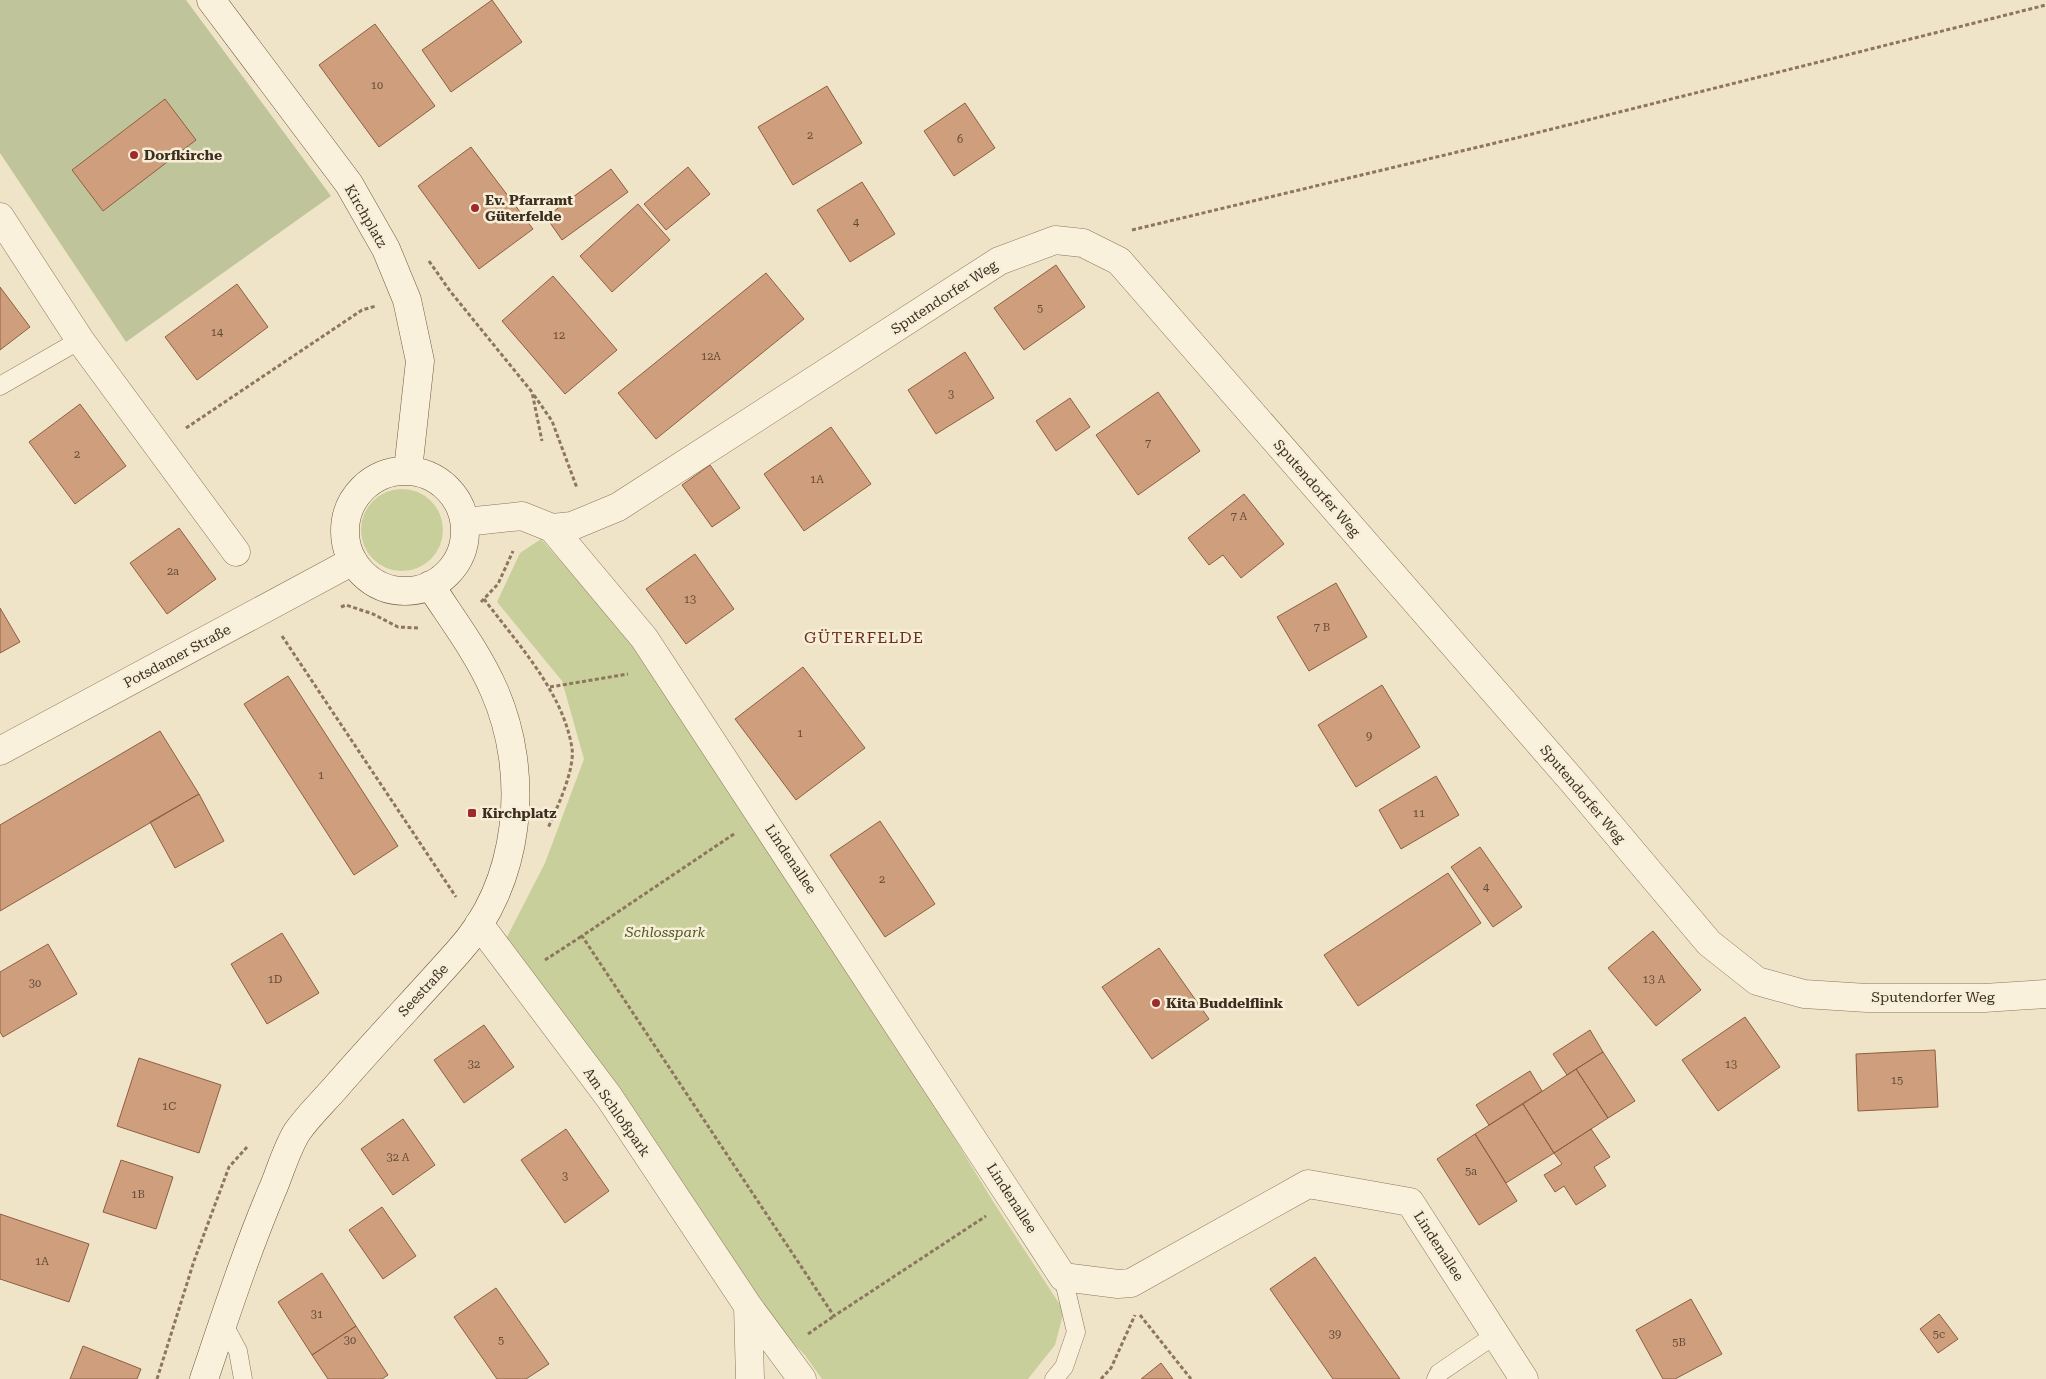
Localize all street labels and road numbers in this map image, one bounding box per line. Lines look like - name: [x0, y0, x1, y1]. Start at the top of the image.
- street label: Kirchplatz: [342, 182, 391, 251]
- street label: Sputendorfer Weg: [888, 257, 1000, 337]
- street label: Sputendorfer Weg: [1271, 436, 1364, 540]
- street label: Potsdamer Straße: [121, 621, 234, 691]
- street label: Sputendorfer Weg: [1537, 742, 1629, 846]
- street label: Lindenallee: [762, 822, 820, 897]
- street label: Seestraße: [395, 960, 452, 1020]
- street label: Sputendorfer Weg: [1871, 989, 1995, 1005]
- street label: Am Schloßpark: [580, 1065, 654, 1159]
- street label: Lindenallee: [984, 1160, 1041, 1236]
- street label: Lindenallee: [1411, 1208, 1468, 1284]

